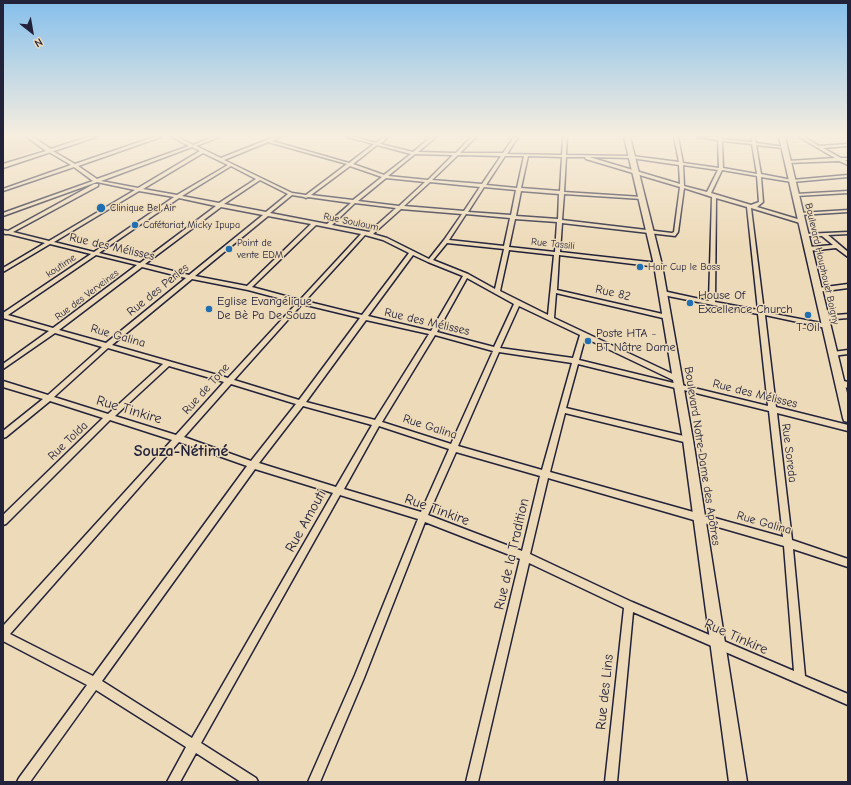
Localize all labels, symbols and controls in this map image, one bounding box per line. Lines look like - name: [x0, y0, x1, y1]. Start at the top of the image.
- north arrow: [12, 12, 52, 52]
- text: N: [32, 35, 45, 50]
- marker: Clinique Bel Air: [95, 202, 107, 214]
- place label: Clinique Bel Air: [110, 202, 176, 214]
- street label: Boulevard Houphouet Boigny: [802, 202, 842, 326]
- street label: Rue Souloum: [322, 210, 380, 234]
- place label: Cafétariat Micky Ipupa: [143, 219, 240, 231]
- marker: Cafétariat Micky Ipupa: [130, 220, 140, 230]
- street label: Rue des Mélisses: [68, 230, 156, 264]
- street label: Rue Tassili: [531, 236, 575, 252]
- place label: Point de vente EDM: [237, 237, 283, 260]
- marker: Point de vente EDM: [224, 244, 234, 254]
- street label: koutime: [44, 252, 78, 280]
- street label: Rue des Perles: [124, 261, 192, 319]
- place label: Hair Cup le Boss: [648, 261, 720, 273]
- marker: Hair Cup le Boss: [635, 262, 645, 272]
- street label: Rue des Verveines: [53, 267, 121, 323]
- street label: Rue 82: [594, 282, 632, 304]
- place label: House Of Excellence Church: [698, 289, 793, 317]
- place label: Eglise Evangélique De Bè Pa De Souza: [217, 295, 316, 323]
- marker: House Of Excellence Church: [685, 298, 695, 308]
- marker: Eglise Evangélique De Bè Pa De Souza: [204, 304, 214, 314]
- street label: Rue des Mélisses: [383, 305, 471, 339]
- marker: T-Oil: [803, 310, 813, 320]
- street label: Rue Galina: [89, 321, 147, 351]
- place label: T-Oil: [796, 321, 820, 335]
- place label: Poste HTA - BT Nôtre Dame: [596, 327, 676, 355]
- marker: Poste HTA - BT Nôtre Dame: [583, 336, 593, 346]
- street label: Rue de Tone: [179, 360, 233, 418]
- street label: Boulevard Notre-Dame des Apôtres: [681, 366, 723, 546]
- street label: Rue des Mélisses: [711, 376, 799, 412]
- street label: Rue Tinkire: [94, 392, 164, 428]
- street label: Rue Galina: [401, 411, 459, 443]
- street label: Rue Tolda: [45, 418, 91, 464]
- street label: Rue Soreda: [778, 423, 800, 483]
- district label: Souza-Nétimé: [134, 441, 228, 461]
- street label: Rue Amouti: [282, 487, 330, 555]
- street label: Rue Tinkire: [402, 491, 472, 529]
- street label: Rue de la Tradition: [491, 497, 533, 611]
- street label: Rue Galina: [735, 508, 793, 538]
- street label: Rue Tinkire: [702, 616, 770, 658]
- street label: Rue des Lins: [593, 653, 617, 731]

